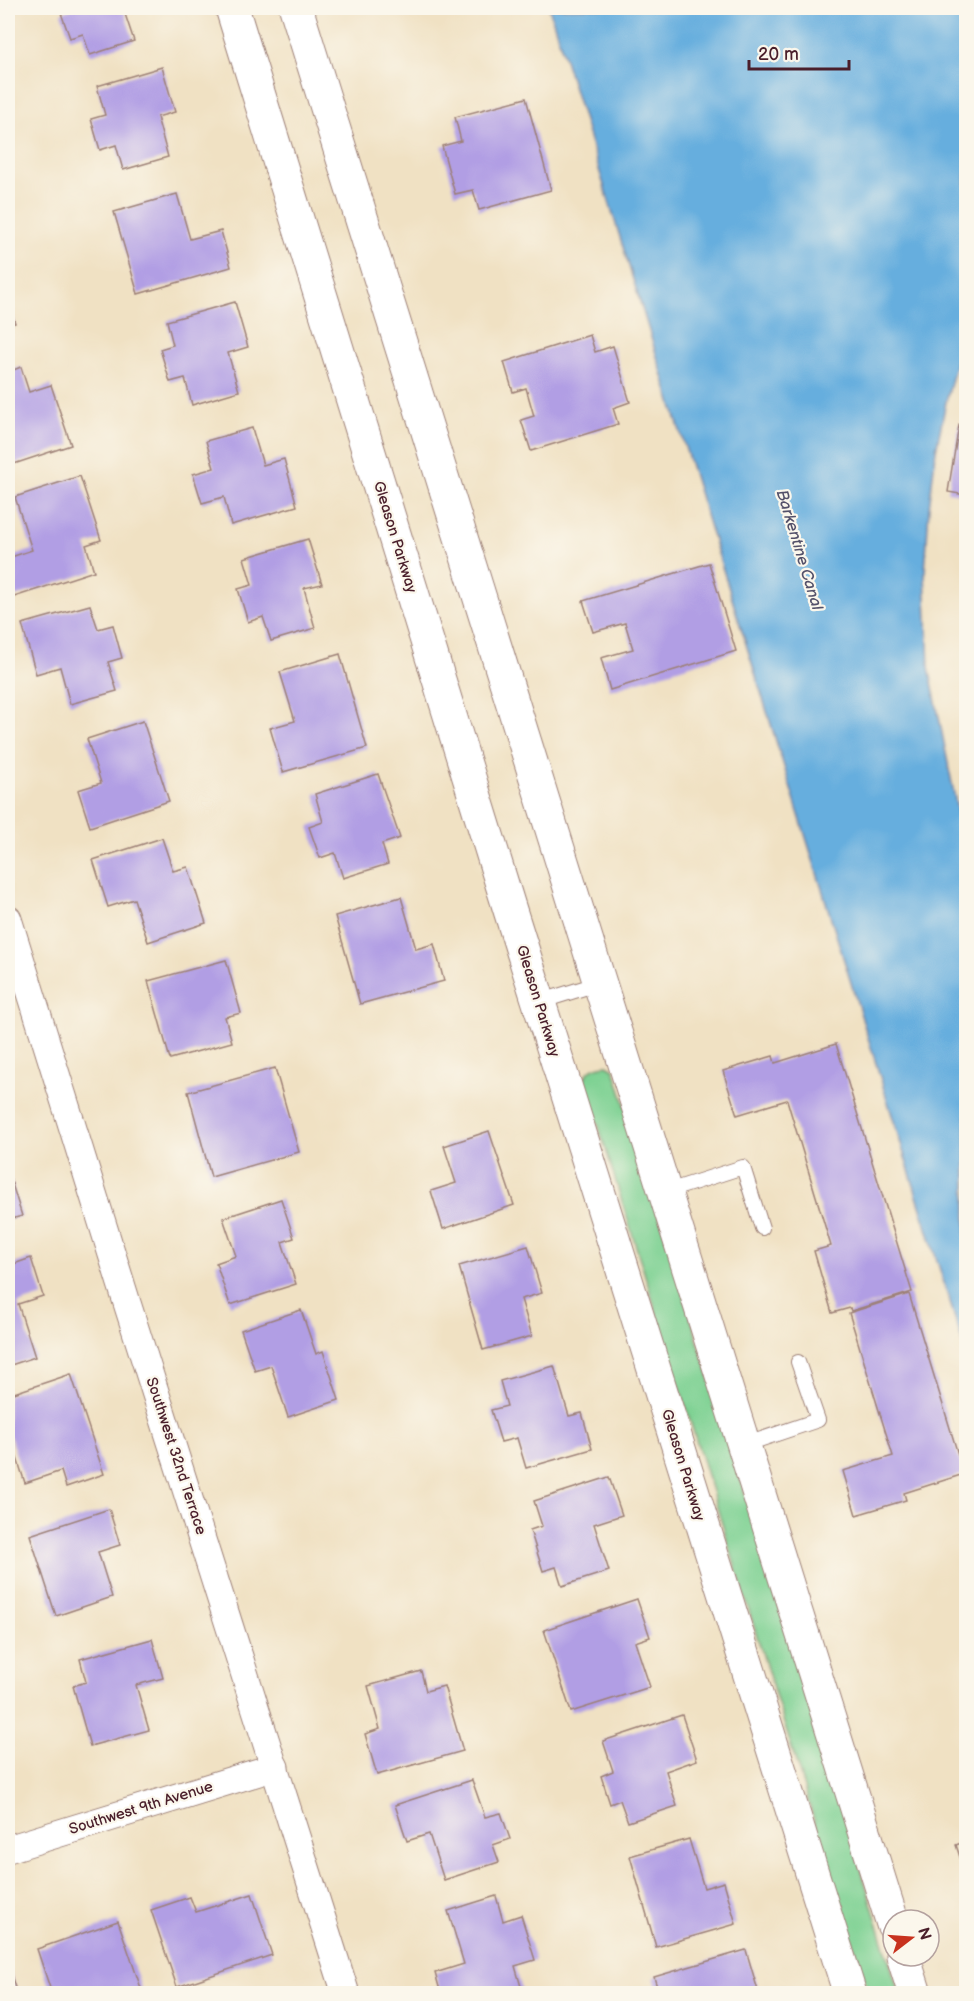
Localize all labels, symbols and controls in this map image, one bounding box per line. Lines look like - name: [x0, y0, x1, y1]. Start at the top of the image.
- scale bar: [749, 33, 850, 71]
- text: 20 m: [758, 44, 799, 65]
- street label: Gleason Parkway: [369, 479, 421, 595]
- water label: Barkentine Canal: [772, 488, 827, 614]
- street label: Gleason Parkway: [512, 943, 564, 1059]
- street label: Southwest 32nd Terrace: [142, 1375, 210, 1537]
- street label: Gleason Parkway: [657, 1407, 709, 1523]
- street label: Southwest 9th Avenue: [67, 1777, 215, 1839]
- north arrow: [881, 1908, 941, 1968]
- text: N: [913, 1926, 935, 1943]

